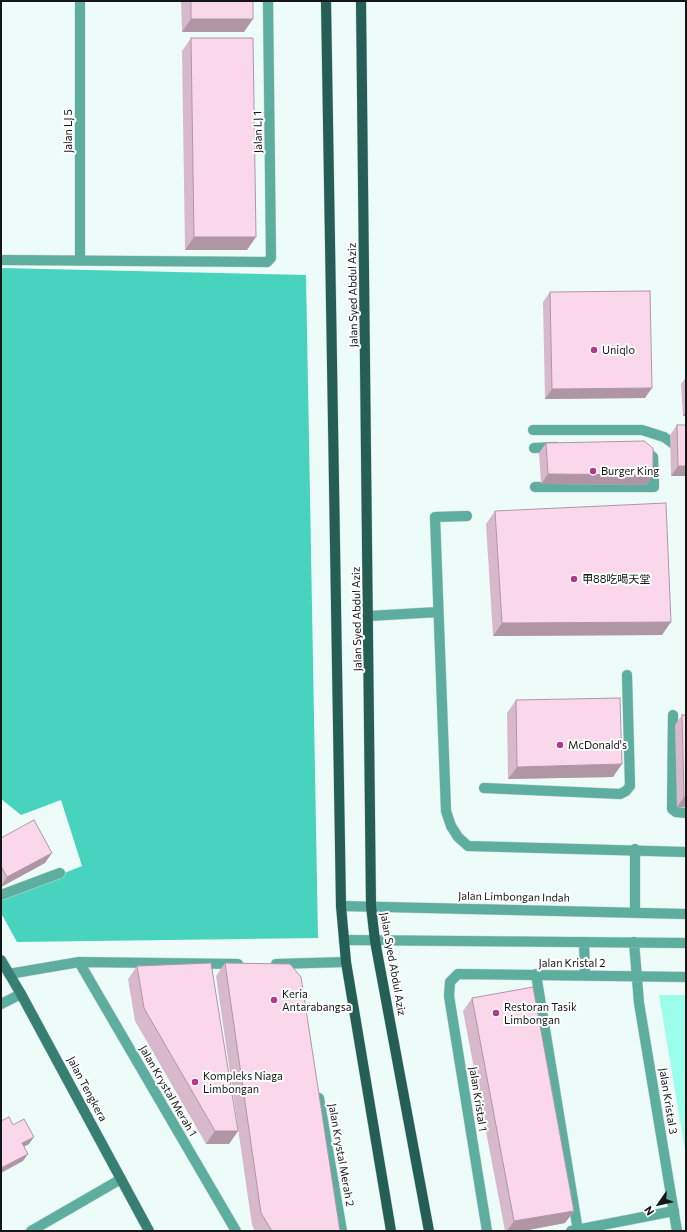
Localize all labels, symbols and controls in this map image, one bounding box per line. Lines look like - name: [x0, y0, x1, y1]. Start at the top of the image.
- street label: Jalan LJ 5: [61, 109, 75, 153]
- street label: Jalan LJ 1: [251, 111, 265, 153]
- street label: Jalan Syed Abdul Aziz: [345, 243, 361, 347]
- place label: Uniqlo: [602, 343, 635, 357]
- marker: Uniqlo: [589, 345, 599, 355]
- place label: Burger King: [601, 464, 659, 478]
- marker: Burger King: [588, 466, 598, 476]
- street label: Jalan Syed Abdul Aziz: [349, 567, 365, 671]
- place label: 甲88吃喝天堂: [582, 572, 650, 586]
- marker: 甲88吃喝天堂: [569, 574, 579, 584]
- place label: McDonald's: [568, 738, 627, 752]
- marker: McDonald's: [555, 740, 565, 750]
- street label: Jalan Limbongan Indah: [458, 889, 570, 905]
- street label: Jalan Syed Abdul Aziz: [377, 911, 409, 1017]
- street label: Jalan Kristal 2: [539, 956, 605, 970]
- place label: Keria Antarabangsa: [282, 987, 351, 1013]
- marker: Keria Antarabangsa: [269, 995, 279, 1005]
- place label: Restoran Tasik Limbongan: [504, 1000, 577, 1026]
- marker: Restoran Tasik Limbongan: [491, 1008, 501, 1018]
- street label: Jalan Krystal Merah 1: [137, 1043, 199, 1139]
- street label: Jalan Tengkera: [64, 1054, 110, 1124]
- street label: Jalan Kristal 1: [466, 1066, 490, 1132]
- street label: Jalan Kristal 3: [656, 1067, 680, 1135]
- place label: Kompleks Niaga Limbongan: [203, 1069, 283, 1095]
- marker: Kompleks Niaga Limbongan: [190, 1077, 200, 1087]
- street label: Jalan Krystal Merah 2: [325, 1102, 357, 1208]
- north arrow: [639, 1184, 679, 1224]
- text: N: [641, 1204, 656, 1218]

